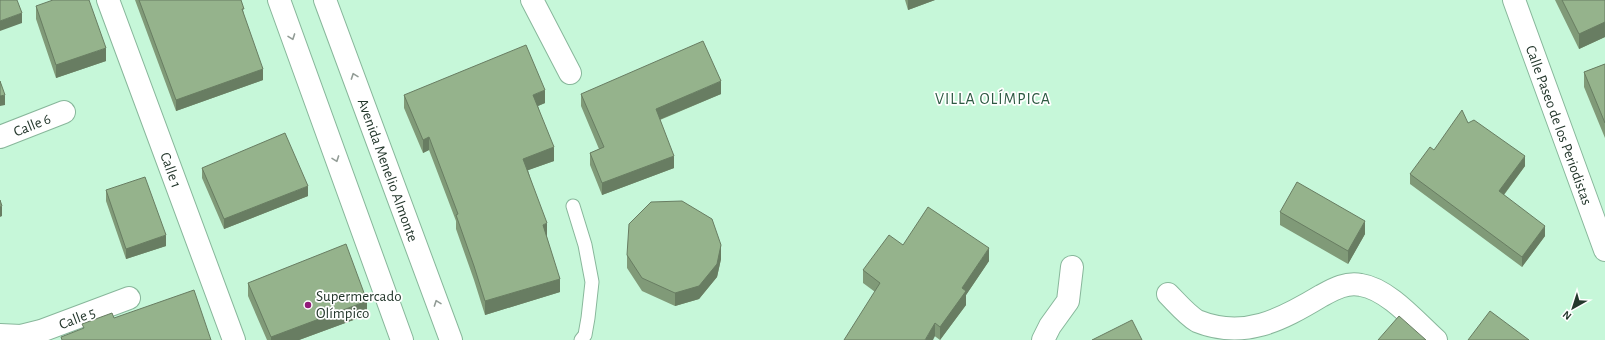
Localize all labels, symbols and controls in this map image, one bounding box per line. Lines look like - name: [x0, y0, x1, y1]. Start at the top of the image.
- one-way arrow: [287, 33, 295, 40]
- street label: Calle Paseo de los Periodistas: [1523, 43, 1594, 207]
- one-way arrow: [350, 73, 358, 80]
- district label: VILLA OLÍMPICA: [935, 89, 1051, 107]
- street label: Avenida Menelio Almonte: [355, 97, 420, 244]
- street label: Calle 6: [11, 111, 53, 140]
- street label: Calle 1: [157, 150, 184, 190]
- one-way arrow: [332, 155, 340, 162]
- north arrow: [1553, 288, 1593, 328]
- place label: Supermercado Olímpico: [316, 289, 402, 321]
- marker: Supermercado Olímpico: [303, 300, 313, 310]
- one-way arrow: [434, 300, 442, 307]
- street label: Calle 5: [57, 305, 98, 332]
- text: N: [1561, 309, 1573, 322]

